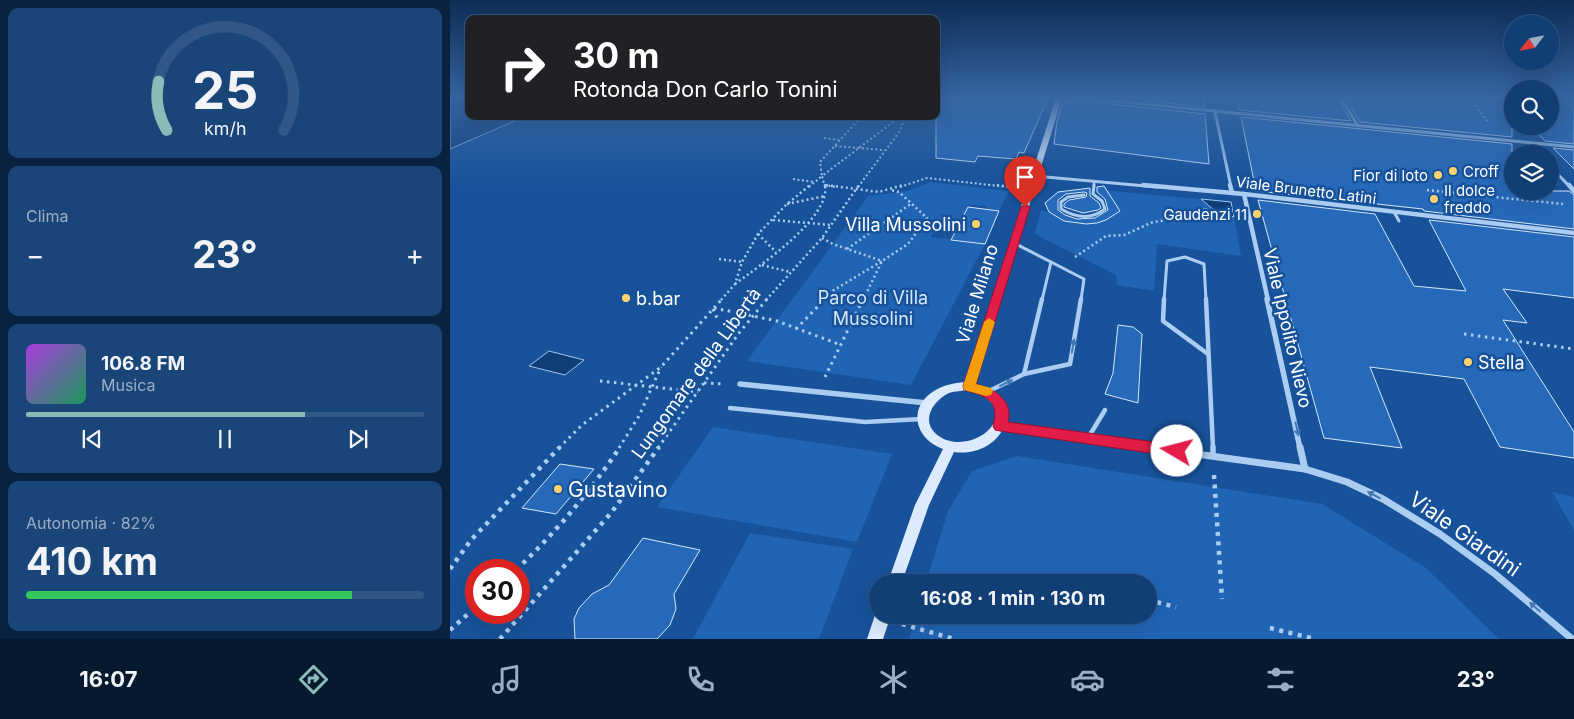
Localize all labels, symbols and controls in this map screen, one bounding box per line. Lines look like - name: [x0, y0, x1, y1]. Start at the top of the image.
- north arrow: [1504, 15, 1559, 70]
- map controls: [1504, 15, 1559, 200]
- text: 30 m: [573, 34, 659, 76]
- icon: right: [490, 35, 555, 100]
- text: 25: [192, 59, 258, 122]
- text: Rotonda Don Carlo Tonini: [573, 76, 838, 102]
- button: search: [1504, 80, 1559, 135]
- text: km/h: [204, 118, 246, 139]
- button: layers: [1504, 145, 1559, 200]
- pin: [1004, 156, 1046, 207]
- place label: Croff: [1463, 162, 1499, 181]
- icon: arrive: [1011, 163, 1039, 191]
- marker: Croff: [1447, 165, 1459, 177]
- place label: Fior di loto: [1353, 166, 1428, 185]
- marker: Fior di loto: [1432, 169, 1444, 181]
- street label: Viale Brunetto Latini: [1235, 172, 1377, 208]
- place label: Il dolce freddo: [1444, 181, 1495, 217]
- marker: Il dolce freddo: [1428, 193, 1440, 205]
- place label: Gaudenzi 11: [1163, 205, 1247, 224]
- text: Clima: [26, 206, 68, 226]
- marker: Gaudenzi 11: [1251, 208, 1263, 220]
- place label: Villa Mussolini: [845, 214, 966, 235]
- marker: Villa Mussolini: [970, 218, 982, 230]
- text: 23°: [192, 231, 258, 277]
- text: −: [26, 238, 45, 272]
- text: +: [405, 238, 424, 272]
- street label: Viale Milano: [952, 242, 1002, 346]
- street label: Viale Ippolito Nievo: [1259, 246, 1317, 410]
- street label: Lungomare della Libertà: [627, 284, 765, 462]
- park label: Parco di Villa Mussolini: [818, 287, 928, 329]
- place label: b.bar: [636, 288, 681, 309]
- marker: b.bar: [620, 292, 632, 304]
- one-way arrow: [1069, 338, 1077, 354]
- text: 106.8 FM: [101, 352, 185, 375]
- place label: Stella: [1478, 352, 1525, 373]
- marker: Stella: [1462, 356, 1474, 368]
- text: Musica: [101, 375, 156, 395]
- one-way arrow: [999, 379, 1013, 387]
- one-way arrow: [1293, 422, 1301, 438]
- position arrow: [1150, 424, 1202, 476]
- icon: previous: [78, 425, 106, 453]
- icon: pause: [211, 425, 239, 453]
- icon: next: [344, 425, 372, 453]
- place label: Gustavino: [568, 477, 668, 502]
- marker: Gustavino: [552, 483, 564, 495]
- street label: Viale Giardini: [1405, 486, 1525, 582]
- one-way arrow: [1366, 491, 1381, 499]
- text: Autonomia · 82%: [26, 513, 156, 533]
- text: 410 km: [26, 538, 158, 584]
- speed limit sign: 30: [465, 559, 530, 624]
- text: 16:08 · 1 min · 130 m: [921, 587, 1105, 610]
- one-way arrow: [1530, 601, 1542, 613]
- icon: directions: [296, 662, 331, 697]
- icon: music: [489, 662, 524, 697]
- icon: phone: [683, 662, 718, 697]
- icon: climate: [876, 662, 911, 697]
- icon: car: [1070, 662, 1105, 697]
- icon: filters: [1263, 662, 1298, 697]
- text: 16:07: [79, 666, 138, 692]
- text: 23°: [1457, 666, 1495, 692]

